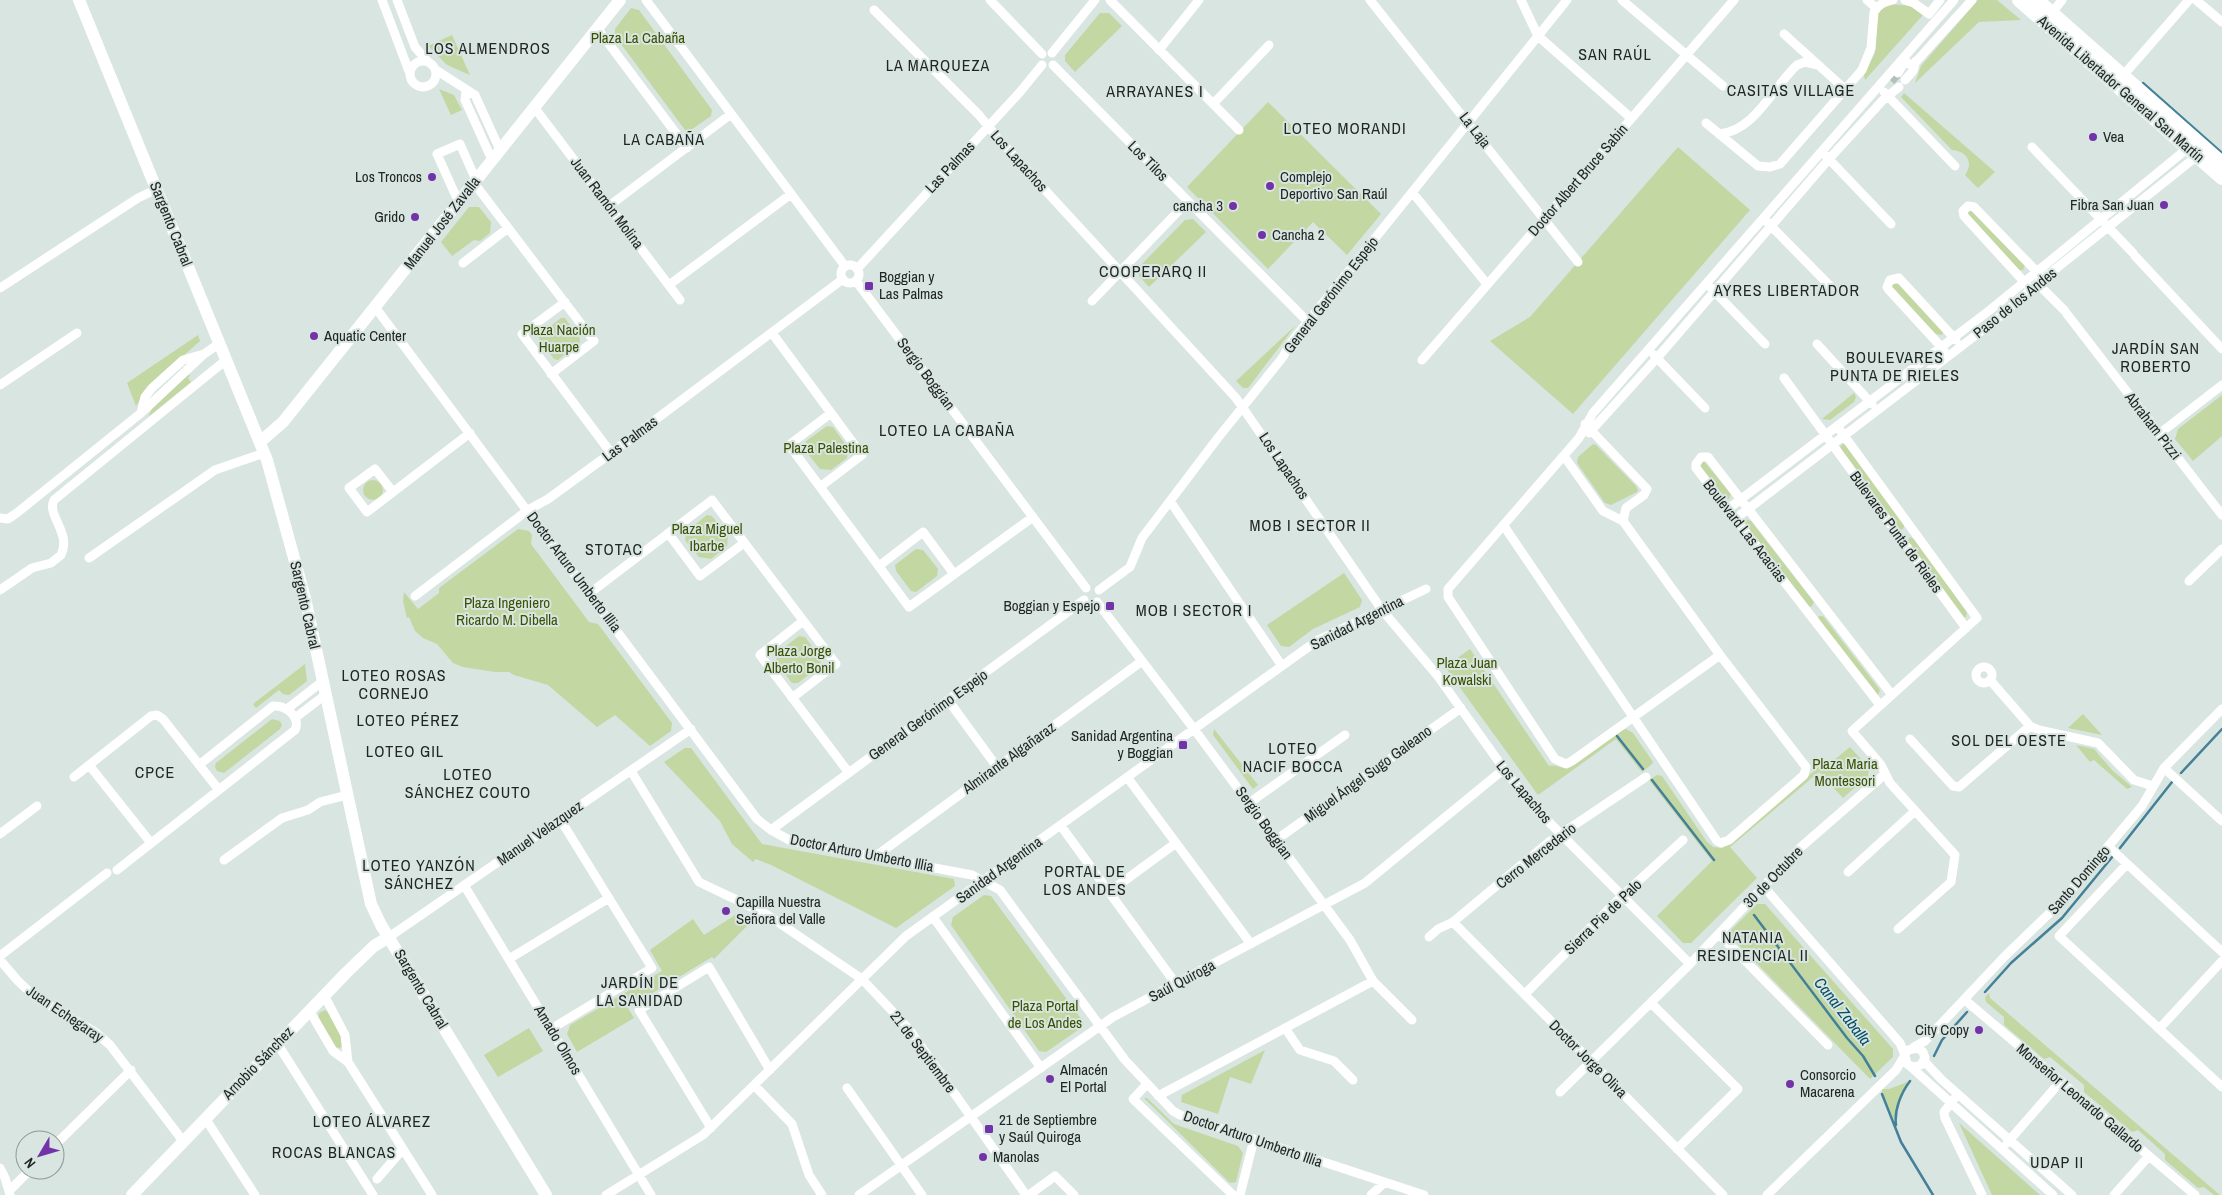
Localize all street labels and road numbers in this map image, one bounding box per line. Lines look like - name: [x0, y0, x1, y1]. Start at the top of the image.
- street label: Avenida Libertador General San Martín: [2032, 9, 2209, 167]
- street label: La Laja: [1455, 107, 1496, 152]
- street label: Doctor Albert Bruce Sabin: [1523, 119, 1632, 240]
- street label: Los Lapachos: [986, 125, 1053, 196]
- street label: Las Palmas: [920, 136, 979, 197]
- street label: Los Tilos: [1123, 136, 1173, 186]
- street label: Juan Ramón Molina: [566, 152, 649, 253]
- street label: Manuel José Zavalla: [399, 172, 485, 274]
- street label: Sargento Cabral: [145, 178, 198, 269]
- street label: General Gerónimo Espejo: [1278, 232, 1383, 357]
- street label: Paso de los Andes: [1968, 262, 2061, 343]
- street label: Sergio Boggian: [892, 333, 961, 414]
- street label: Abraham Pizzi: [2120, 387, 2187, 464]
- street label: Las Palmas: [598, 411, 662, 466]
- street label: Los Lapachos: [1254, 428, 1315, 503]
- street label: Bulevares Punta de Rieles: [1845, 467, 1948, 597]
- street label: Boulevard Las Acacias: [1699, 475, 1792, 586]
- street label: Doctor Arturo Umberto Illia: [522, 507, 627, 636]
- street label: Sargento Cabral: [285, 559, 326, 651]
- street label: Sanidad Argentina: [1307, 590, 1407, 655]
- street label: General Gerónimo Espejo: [864, 664, 992, 765]
- street label: Almirante Algañaraz: [957, 717, 1060, 799]
- street label: Miguel Ángel Sugo Galeano: [1300, 720, 1436, 827]
- street label: Los Lapachos: [1492, 756, 1557, 828]
- street label: Sergio Boggian: [1231, 782, 1298, 863]
- street label: Manuel Velazquez: [493, 795, 587, 870]
- street label: Cerro Mercedario: [1491, 818, 1580, 894]
- street label: Doctor Arturo Umberto Illia: [789, 828, 936, 877]
- street label: Sanidad Argentina: [951, 831, 1046, 908]
- street label: Santo Domingo: [2043, 840, 2115, 919]
- street label: 30 de Octubre: [1738, 841, 1807, 912]
- street label: Sierra Pie de Palo: [1559, 874, 1646, 959]
- street label: Sargento Cabral: [389, 945, 453, 1033]
- street label: Saúl Quiroga: [1145, 954, 1219, 1007]
- street label: Juan Echegaray: [23, 980, 109, 1048]
- street label: Amado Olmos: [529, 1000, 587, 1079]
- street label: 21 de Septiembre: [886, 1006, 961, 1097]
- street label: Doctor Jorge Oliva: [1545, 1015, 1632, 1102]
- street label: Arnobio Sánchez: [217, 1021, 298, 1105]
- street label: Monseñor Leonardo Gallardo: [2012, 1038, 2148, 1157]
- street label: Doctor Arturo Umberto Illia: [1181, 1105, 1326, 1172]

